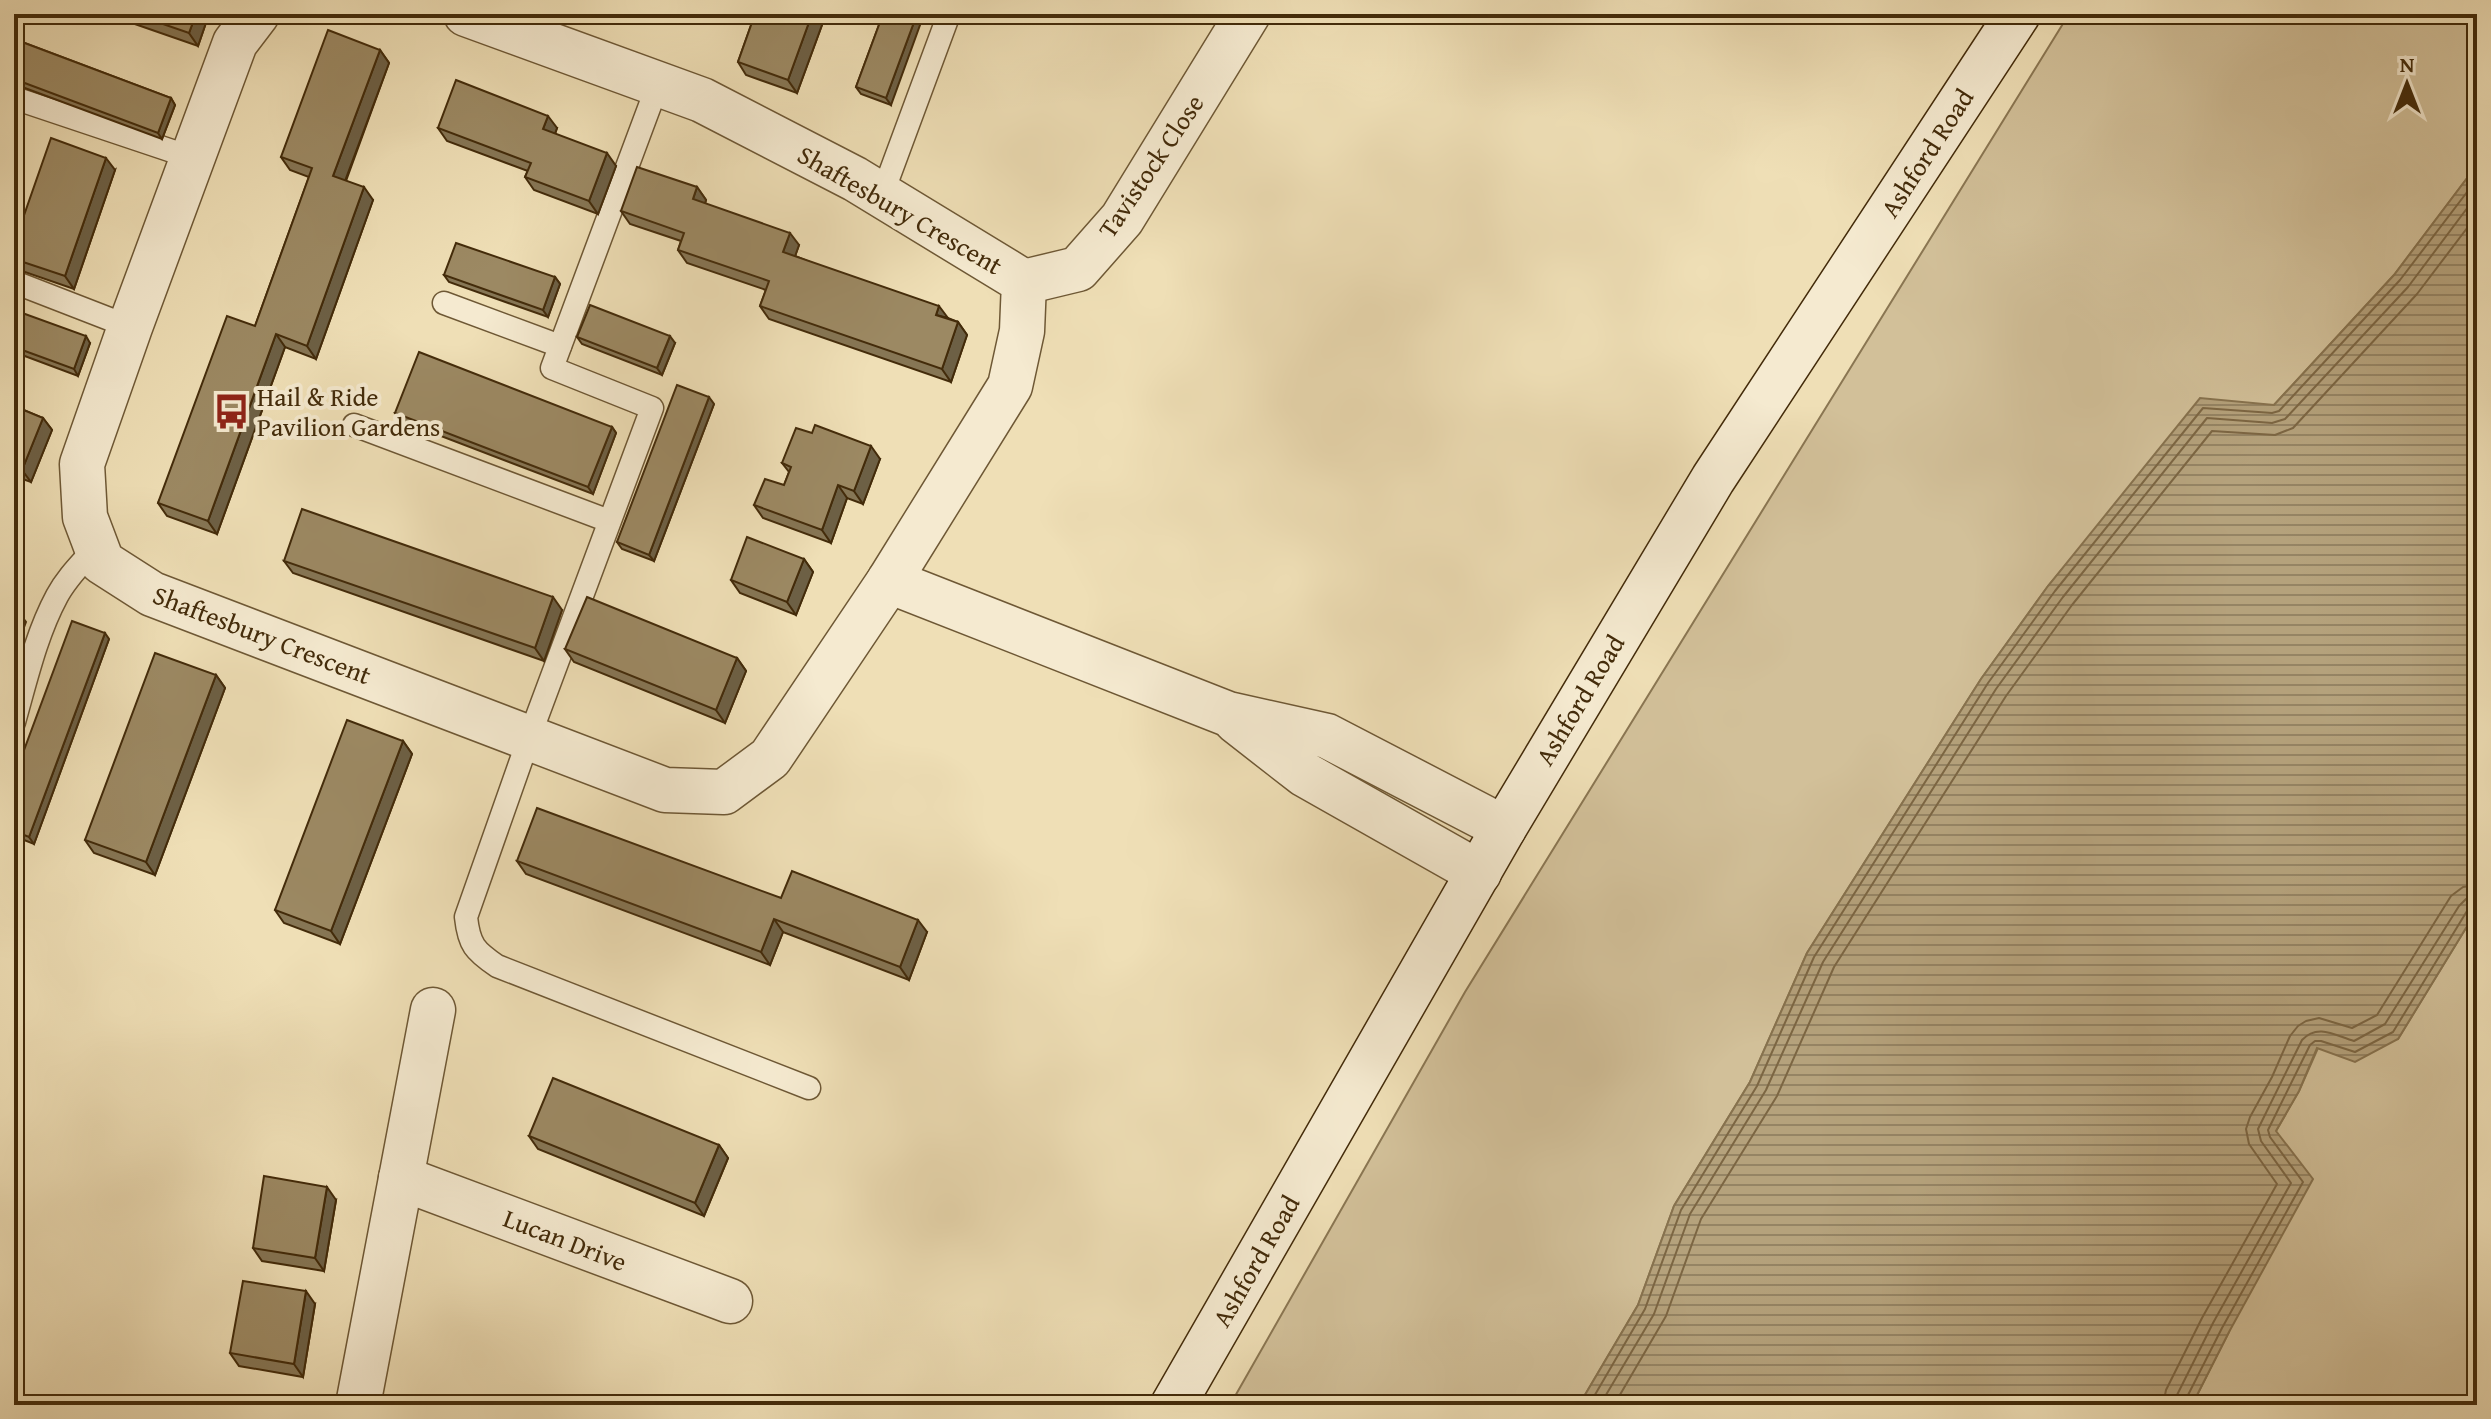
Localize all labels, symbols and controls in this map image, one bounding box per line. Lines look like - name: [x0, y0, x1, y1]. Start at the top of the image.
- north arrow: [2367, 44, 2447, 124]
- text: N: [2400, 48, 2415, 80]
- street label: Ashford Road: [1870, 80, 1983, 225]
- street label: Tavistock Close: [1088, 86, 1213, 245]
- street label: Shaftesbury Crescent: [790, 135, 1010, 284]
- place label: Hail & Ride Pavilion Gardens: [257, 377, 440, 446]
- bus stop icon: Hail & Ride Pavilion Gardens: [212, 393, 250, 431]
- street label: Shaftesbury Crescent: [147, 575, 377, 694]
- street label: Ashford Road: [1525, 627, 1634, 773]
- street label: Ashford Road: [1202, 1187, 1309, 1334]
- street label: Lucan Drive: [498, 1198, 632, 1281]

